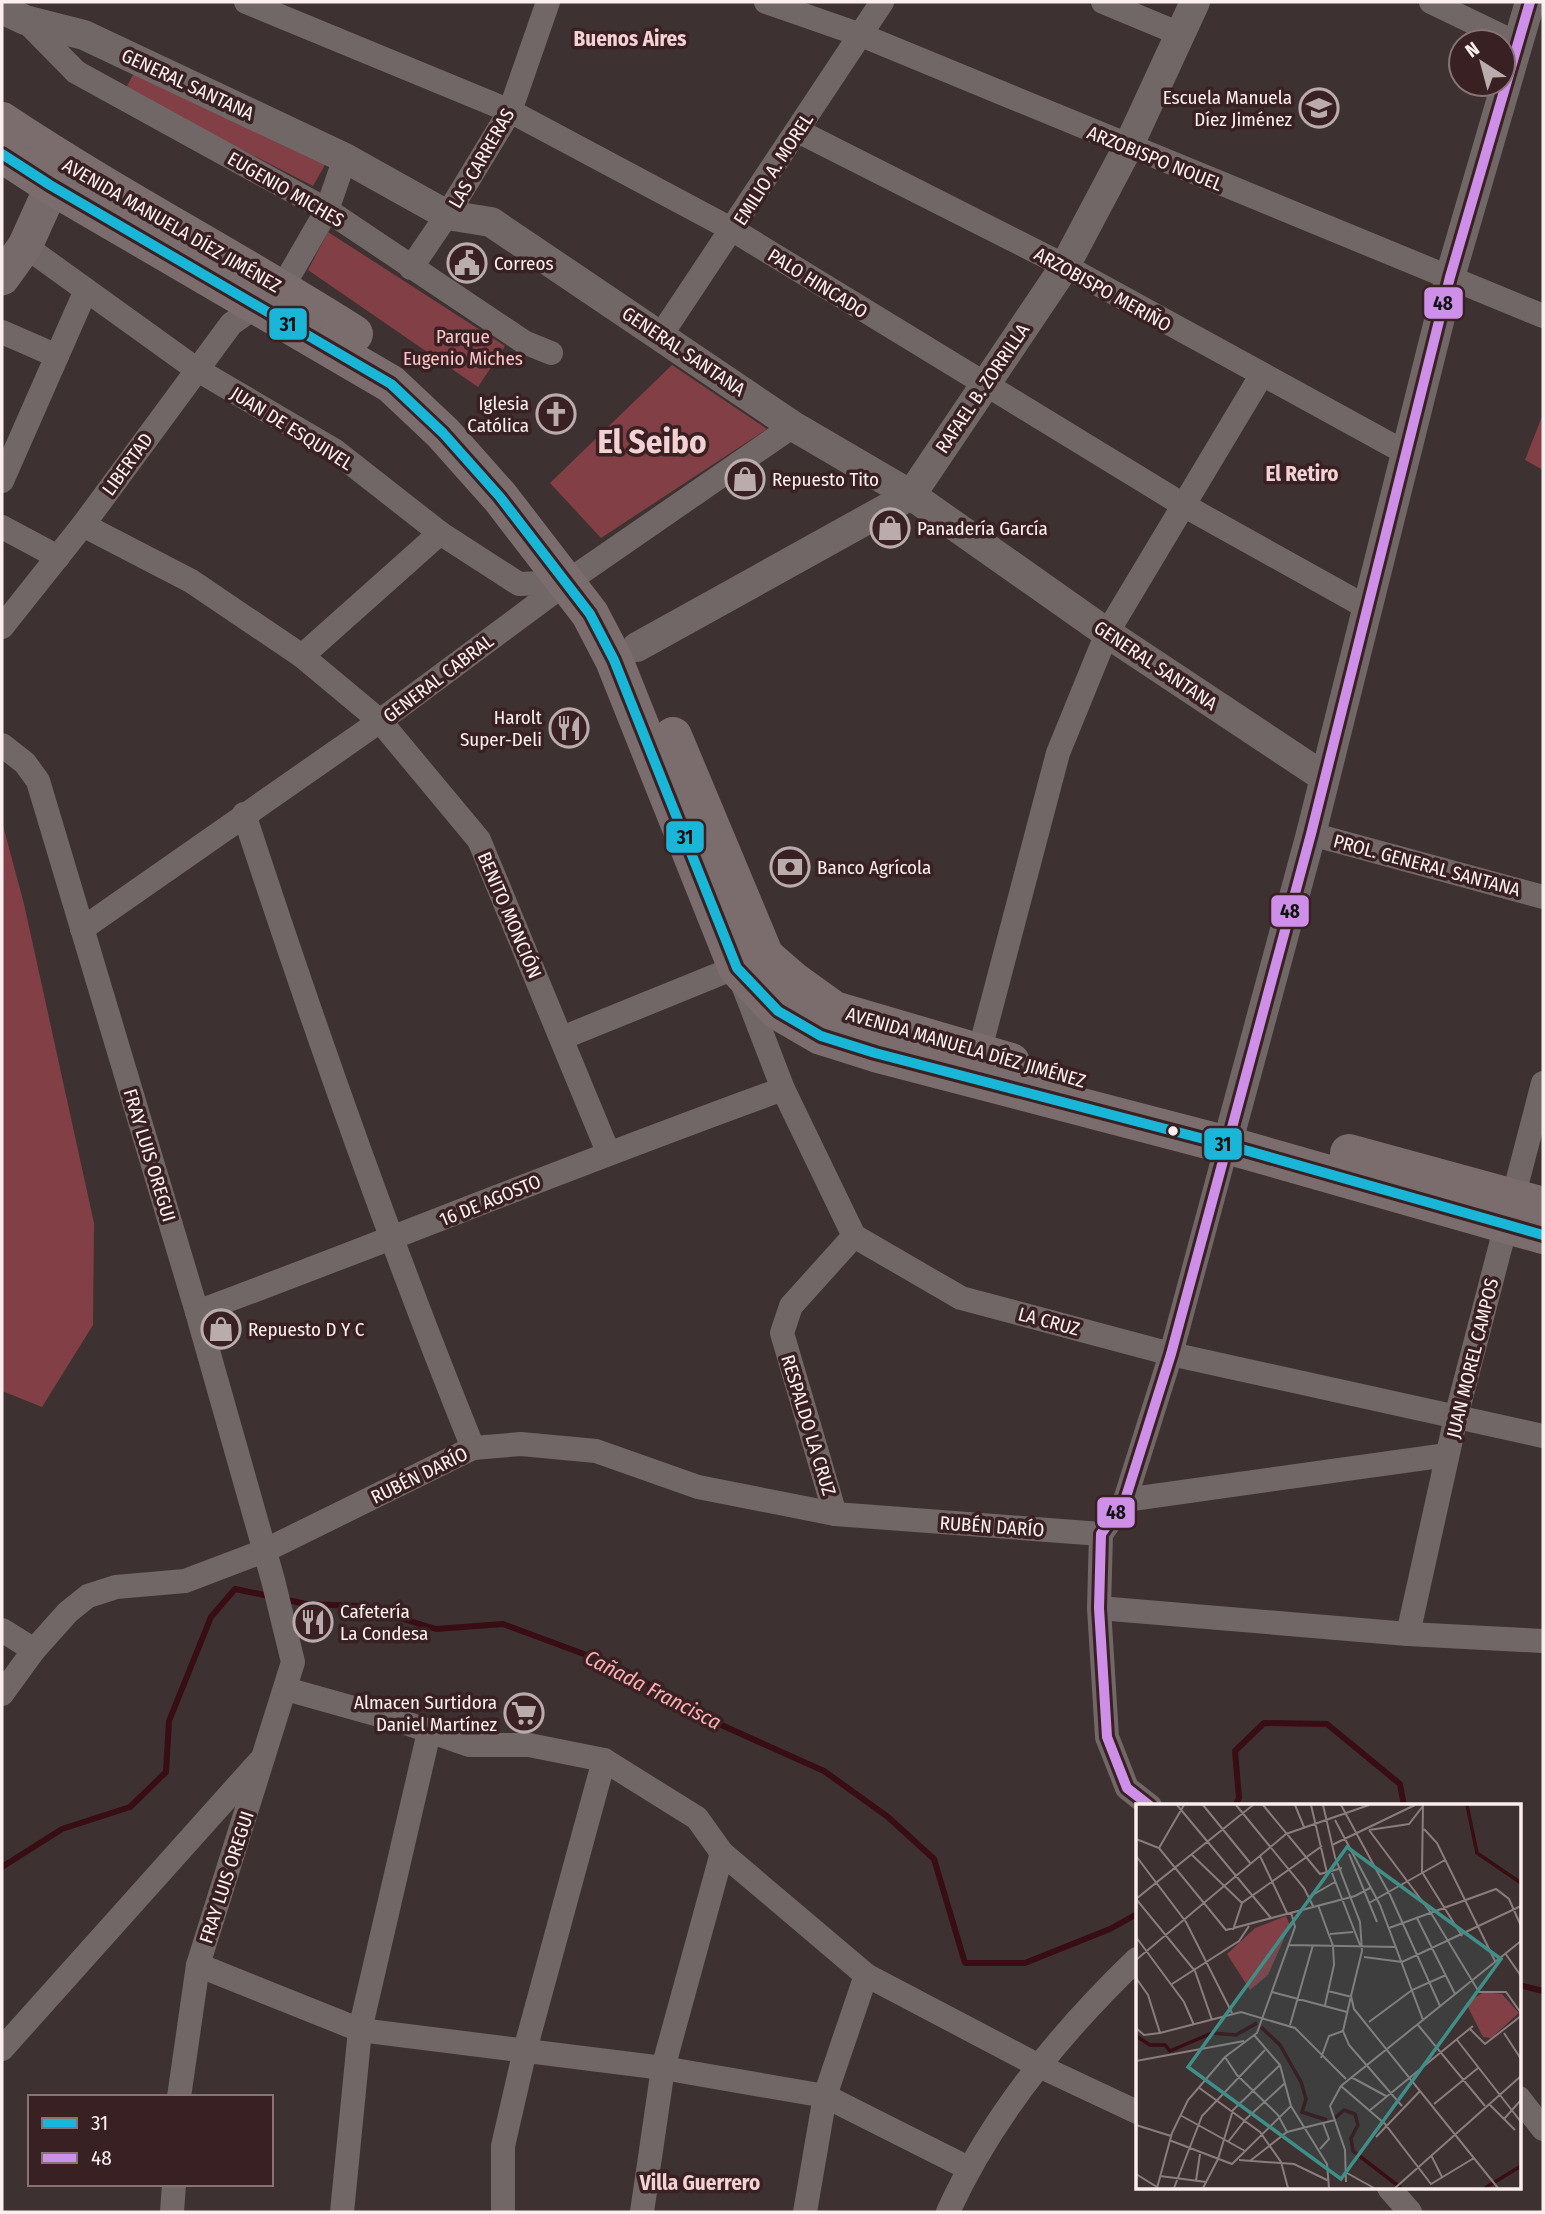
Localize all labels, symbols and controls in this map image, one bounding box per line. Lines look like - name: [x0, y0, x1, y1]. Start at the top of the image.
- district label: Buenos Aires: [574, 26, 686, 52]
- north arrow: [1447, 28, 1517, 98]
- text: N: [1461, 37, 1484, 62]
- street label: GENERAL SANTANA: [118, 44, 258, 125]
- place label: Escuela Manuela Díez Jiménez: [1163, 86, 1292, 131]
- school or university icon: Escuela Manuela Díez Jiménez: [1298, 87, 1340, 129]
- street label: LAS CARRERAS: [444, 104, 519, 212]
- street label: EMILIO A. MOREL: [729, 109, 818, 229]
- street label: ARZOBISPO NOUEL: [1084, 121, 1226, 196]
- street label: EUGENIO MICHES: [223, 147, 348, 232]
- street label: AVENIDA MANUELA DÍEZ JIMÉNEZ: [59, 153, 285, 297]
- public building icon: Correos: [446, 242, 488, 284]
- street label: ARZOBISPO MERIÑO: [1030, 242, 1175, 337]
- street label: PALO HINCADO: [764, 244, 872, 323]
- place label: Correos: [494, 252, 554, 275]
- line badge: 48: [1423, 286, 1464, 320]
- text: 48: [1433, 292, 1453, 315]
- street label: GENERAL SANTANA: [618, 302, 750, 401]
- line badge: 31: [268, 307, 308, 341]
- text: 31: [279, 313, 296, 336]
- street label: RAFAEL B. ZORRILLA: [931, 319, 1034, 457]
- park label: Parque Eugenio Miches: [403, 325, 523, 370]
- street label: JUAN DE ESQUIVEL: [226, 382, 358, 476]
- place label: Iglesia Católica: [467, 392, 529, 437]
- church icon: Iglesia Católica: [535, 393, 577, 435]
- district label: El Seibo: [597, 422, 707, 462]
- street label: LIBERTAD: [97, 429, 158, 500]
- shop icon: Repuesto Tito: [724, 458, 766, 500]
- district label: El Retiro: [1265, 461, 1339, 487]
- place label: Repuesto Tito: [772, 468, 879, 491]
- shop icon: Panadería García: [869, 507, 911, 549]
- place label: Panadería García: [917, 517, 1048, 540]
- street label: GENERAL SANTANA: [1090, 616, 1222, 715]
- street label: GENERAL CABRAL: [379, 629, 499, 727]
- place label: Harolt Super-Deli: [460, 706, 543, 751]
- restaurant icon: Harolt Super-Deli: [548, 707, 590, 749]
- line badge: 31: [665, 820, 705, 854]
- text: 31: [676, 826, 693, 849]
- street label: PROL. GENERAL SANTANA: [1331, 829, 1523, 902]
- bank icon: Banco Agrícola: [769, 846, 811, 888]
- street label: BENITO MONCIÓN: [473, 848, 547, 982]
- place label: Banco Agrícola: [817, 856, 931, 879]
- line badge: 48: [1270, 894, 1310, 928]
- text: 48: [1280, 900, 1300, 923]
- street label: AVENIDA MANUELA DÍEZ JIMÉNEZ: [843, 1002, 1088, 1093]
- street label: FRAY LUIS OREGUI: [118, 1086, 181, 1224]
- unlabelled marker: [1166, 1124, 1180, 1138]
- line badge: 31: [1203, 1127, 1243, 1161]
- text: 31: [1214, 1133, 1231, 1156]
- street label: 16 DE AGOSTO: [436, 1170, 544, 1231]
- street label: JUAN MOREL CAMPOS: [1441, 1276, 1503, 1440]
- street label: LA CRUZ: [1016, 1302, 1082, 1341]
- shop icon: Repuesto D Y C: [200, 1308, 242, 1350]
- place label: Repuesto D Y C: [248, 1318, 365, 1341]
- street label: RESPALDO LA CRUZ: [776, 1352, 841, 1498]
- street label: RUBÉN DARÍO: [367, 1442, 471, 1509]
- line badge: 48: [1096, 1496, 1136, 1529]
- text: 48: [1106, 1501, 1126, 1524]
- street label: RUBÉN DARÍO: [939, 1511, 1045, 1542]
- place label: Cafetería La Condesa: [340, 1600, 428, 1645]
- restaurant icon: Cafetería La Condesa: [292, 1601, 334, 1643]
- water label: Cañada Francisca: [581, 1644, 725, 1736]
- place label: Almacen Surtidora Daniel Martínez: [354, 1691, 497, 1736]
- supermarket icon: Almacen Surtidora Daniel Martínez: [503, 1692, 545, 1734]
- inset map: [1136, 1804, 1520, 2190]
- street label: FRAY LUIS OREGUI: [194, 1808, 259, 1946]
- legend: [28, 2095, 273, 2186]
- text: 31: [91, 2110, 108, 2136]
- text: 48: [91, 2145, 112, 2171]
- district label: Villa Guerrero: [639, 2170, 760, 2196]

